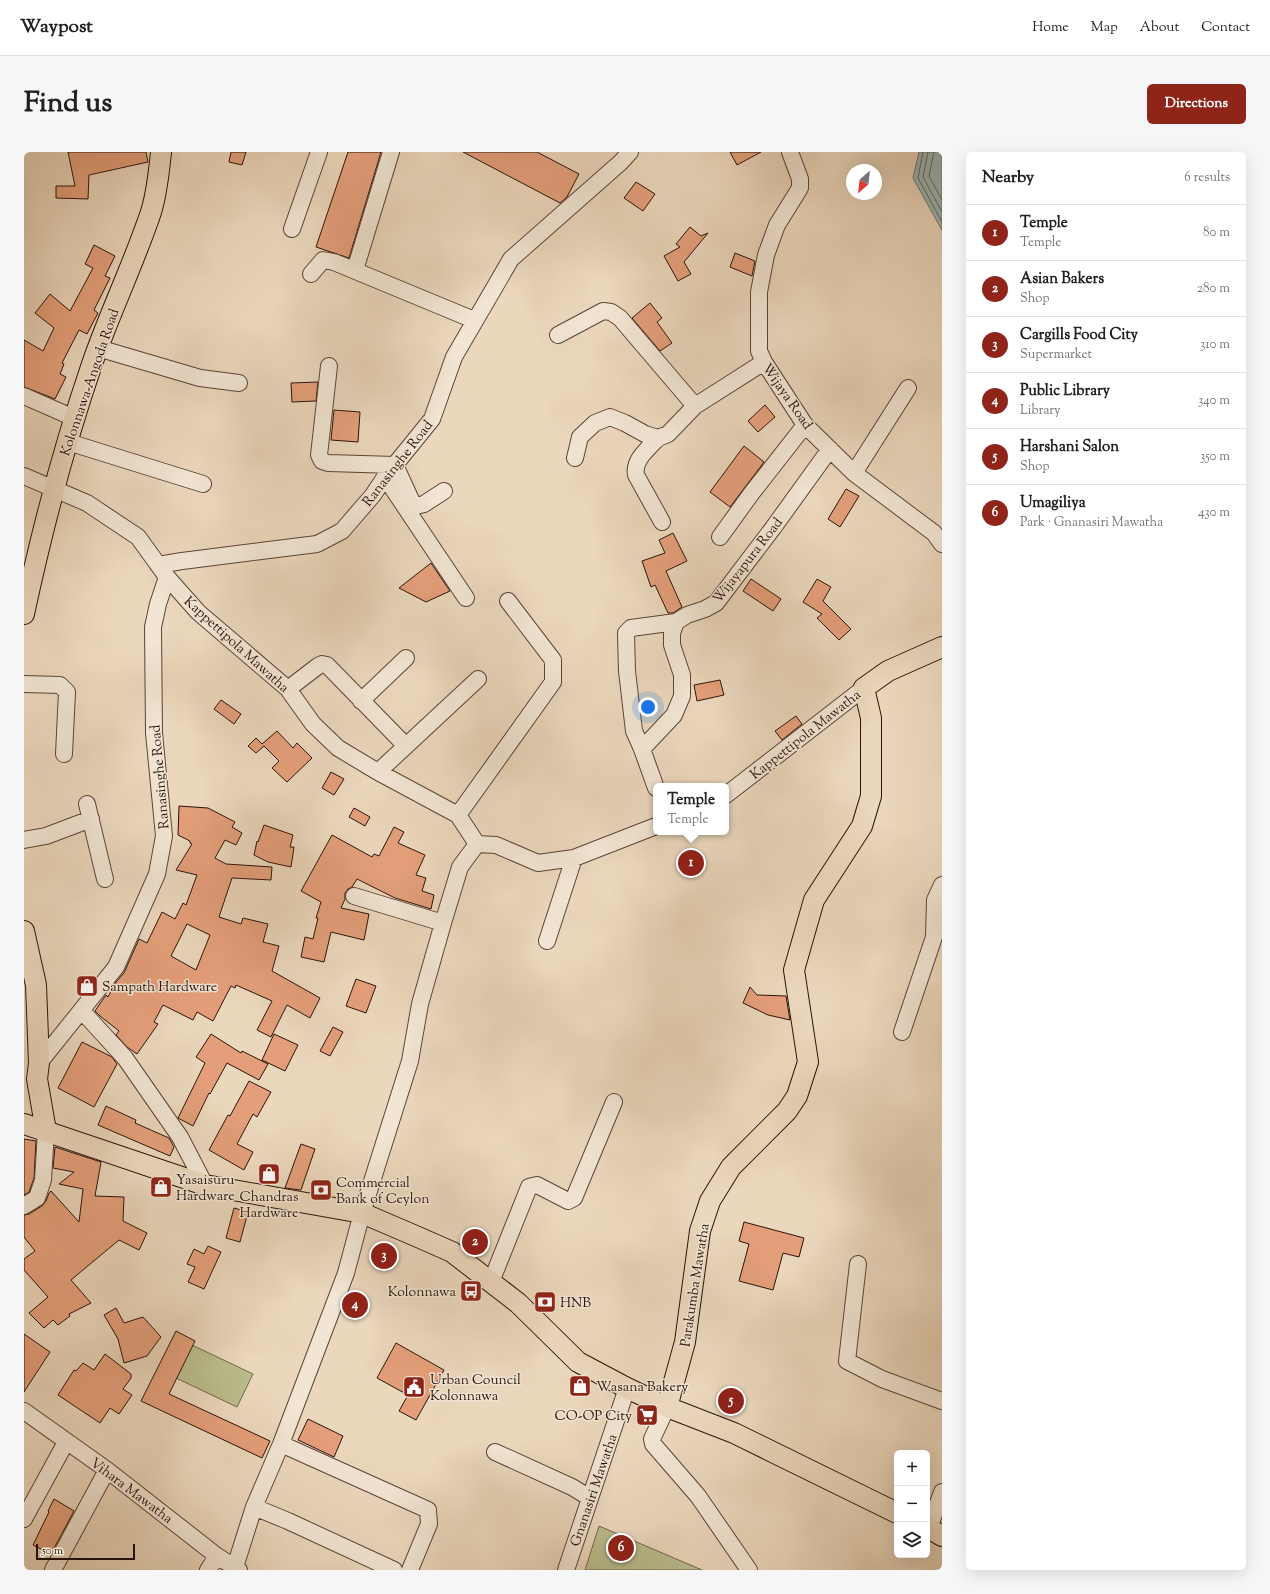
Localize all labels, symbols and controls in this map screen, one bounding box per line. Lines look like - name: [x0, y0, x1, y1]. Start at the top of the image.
- text: Waypost: [20, 14, 93, 41]
- text: Home: [1032, 18, 1069, 38]
- text: Map: [1091, 18, 1118, 38]
- text: About: [1140, 18, 1179, 38]
- text: Contact: [1201, 18, 1250, 38]
- text: Find us: [24, 84, 112, 124]
- button: Directions: [1147, 84, 1246, 124]
- north arrow: [846, 164, 882, 200]
- text: Nearby: [982, 166, 1034, 190]
- text: 6 results: [1184, 169, 1230, 187]
- text: Temple: [1020, 213, 1068, 234]
- text: 1: [993, 224, 997, 242]
- text: 80 m: [1203, 224, 1230, 242]
- text: Temple: [1020, 234, 1061, 252]
- text: Asian Bakers: [1020, 269, 1104, 290]
- text: 2: [992, 280, 998, 298]
- text: 280 m: [1197, 280, 1230, 298]
- text: Shop: [1020, 290, 1049, 308]
- street label: Kolonnawa-Angoda Road: [56, 306, 126, 459]
- text: Cargills Food City: [1020, 325, 1138, 346]
- text: 3: [992, 336, 998, 354]
- text: 310 m: [1200, 336, 1230, 354]
- text: Supermarket: [1020, 346, 1092, 364]
- street label: Wijaya Road: [756, 360, 817, 434]
- text: Public Library: [1020, 381, 1110, 402]
- text: 4: [992, 392, 998, 410]
- text: 340 m: [1198, 392, 1230, 410]
- text: Library: [1020, 402, 1061, 420]
- street label: Ranasinghe Road: [358, 417, 439, 512]
- text: Harshani Salon: [1020, 437, 1119, 458]
- text: 5: [993, 448, 997, 466]
- text: 350 m: [1200, 448, 1230, 466]
- text: Shop: [1020, 458, 1049, 476]
- text: Umagiliya: [1020, 493, 1086, 514]
- text: 6: [992, 504, 998, 522]
- text: 430 m: [1198, 504, 1230, 522]
- street label: Wijayapura Road: [709, 514, 789, 608]
- text: Park · Gnanasiri Mawatha: [1020, 514, 1163, 532]
- street label: Kappettipola Mawatha: [178, 593, 293, 699]
- street label: Kappettipola Mawatha: [747, 686, 866, 785]
- your location: [638, 697, 658, 717]
- street label: Ranasinghe Road: [146, 724, 176, 830]
- popup: [653, 783, 729, 835]
- text: Temple: [667, 790, 715, 811]
- text: Temple: [667, 811, 709, 829]
- pin: 1: [678, 848, 704, 878]
- shop icon: Sampath Hardware: [74, 973, 100, 999]
- place label: Sampath Hardware: [102, 978, 217, 998]
- shop icon: Chandras Hardware: [256, 1161, 282, 1187]
- place label: Yasaisuru Hardware: [176, 1171, 235, 1207]
- shop icon: Yasaisuru Hardware: [148, 1174, 174, 1200]
- place label: Commercial Bank of Ceylon: [336, 1174, 429, 1210]
- bank icon: Commercial Bank of Ceylon: [308, 1177, 334, 1203]
- place label: Chandras Hardware: [239, 1188, 299, 1224]
- street label: Parakumba Mawatha: [676, 1221, 716, 1349]
- pin: 2: [462, 1227, 488, 1257]
- pin: 3: [371, 1241, 397, 1271]
- bus stop icon: Kolonnawa: [458, 1278, 484, 1304]
- place label: Kolonnawa: [388, 1283, 457, 1303]
- bank icon: HNB: [532, 1289, 558, 1315]
- pin: 4: [342, 1290, 368, 1320]
- place label: HNB: [560, 1294, 591, 1314]
- place label: Urban Council Kolonnawa: [430, 1371, 521, 1407]
- shop icon: Wasana Bakery: [567, 1373, 593, 1399]
- public building icon: Urban Council Kolonnawa: [401, 1374, 427, 1400]
- place label: Wasana Bakery: [596, 1378, 688, 1398]
- pin: 5: [718, 1386, 744, 1416]
- supermarket icon: CO-OP City: [634, 1402, 660, 1428]
- place label: CO-OP City: [554, 1407, 632, 1427]
- street label: Gnanasiri Mawatha: [566, 1431, 624, 1550]
- map controls: [894, 1450, 930, 1558]
- button: +: [894, 1450, 930, 1486]
- street label: Vihara Mawatha: [85, 1454, 177, 1530]
- button: −: [894, 1486, 930, 1522]
- button: layers: [894, 1522, 930, 1558]
- pin: 6: [608, 1533, 634, 1563]
- scale bar: [36, 1542, 135, 1561]
- text: 50 m: [42, 1543, 63, 1559]

